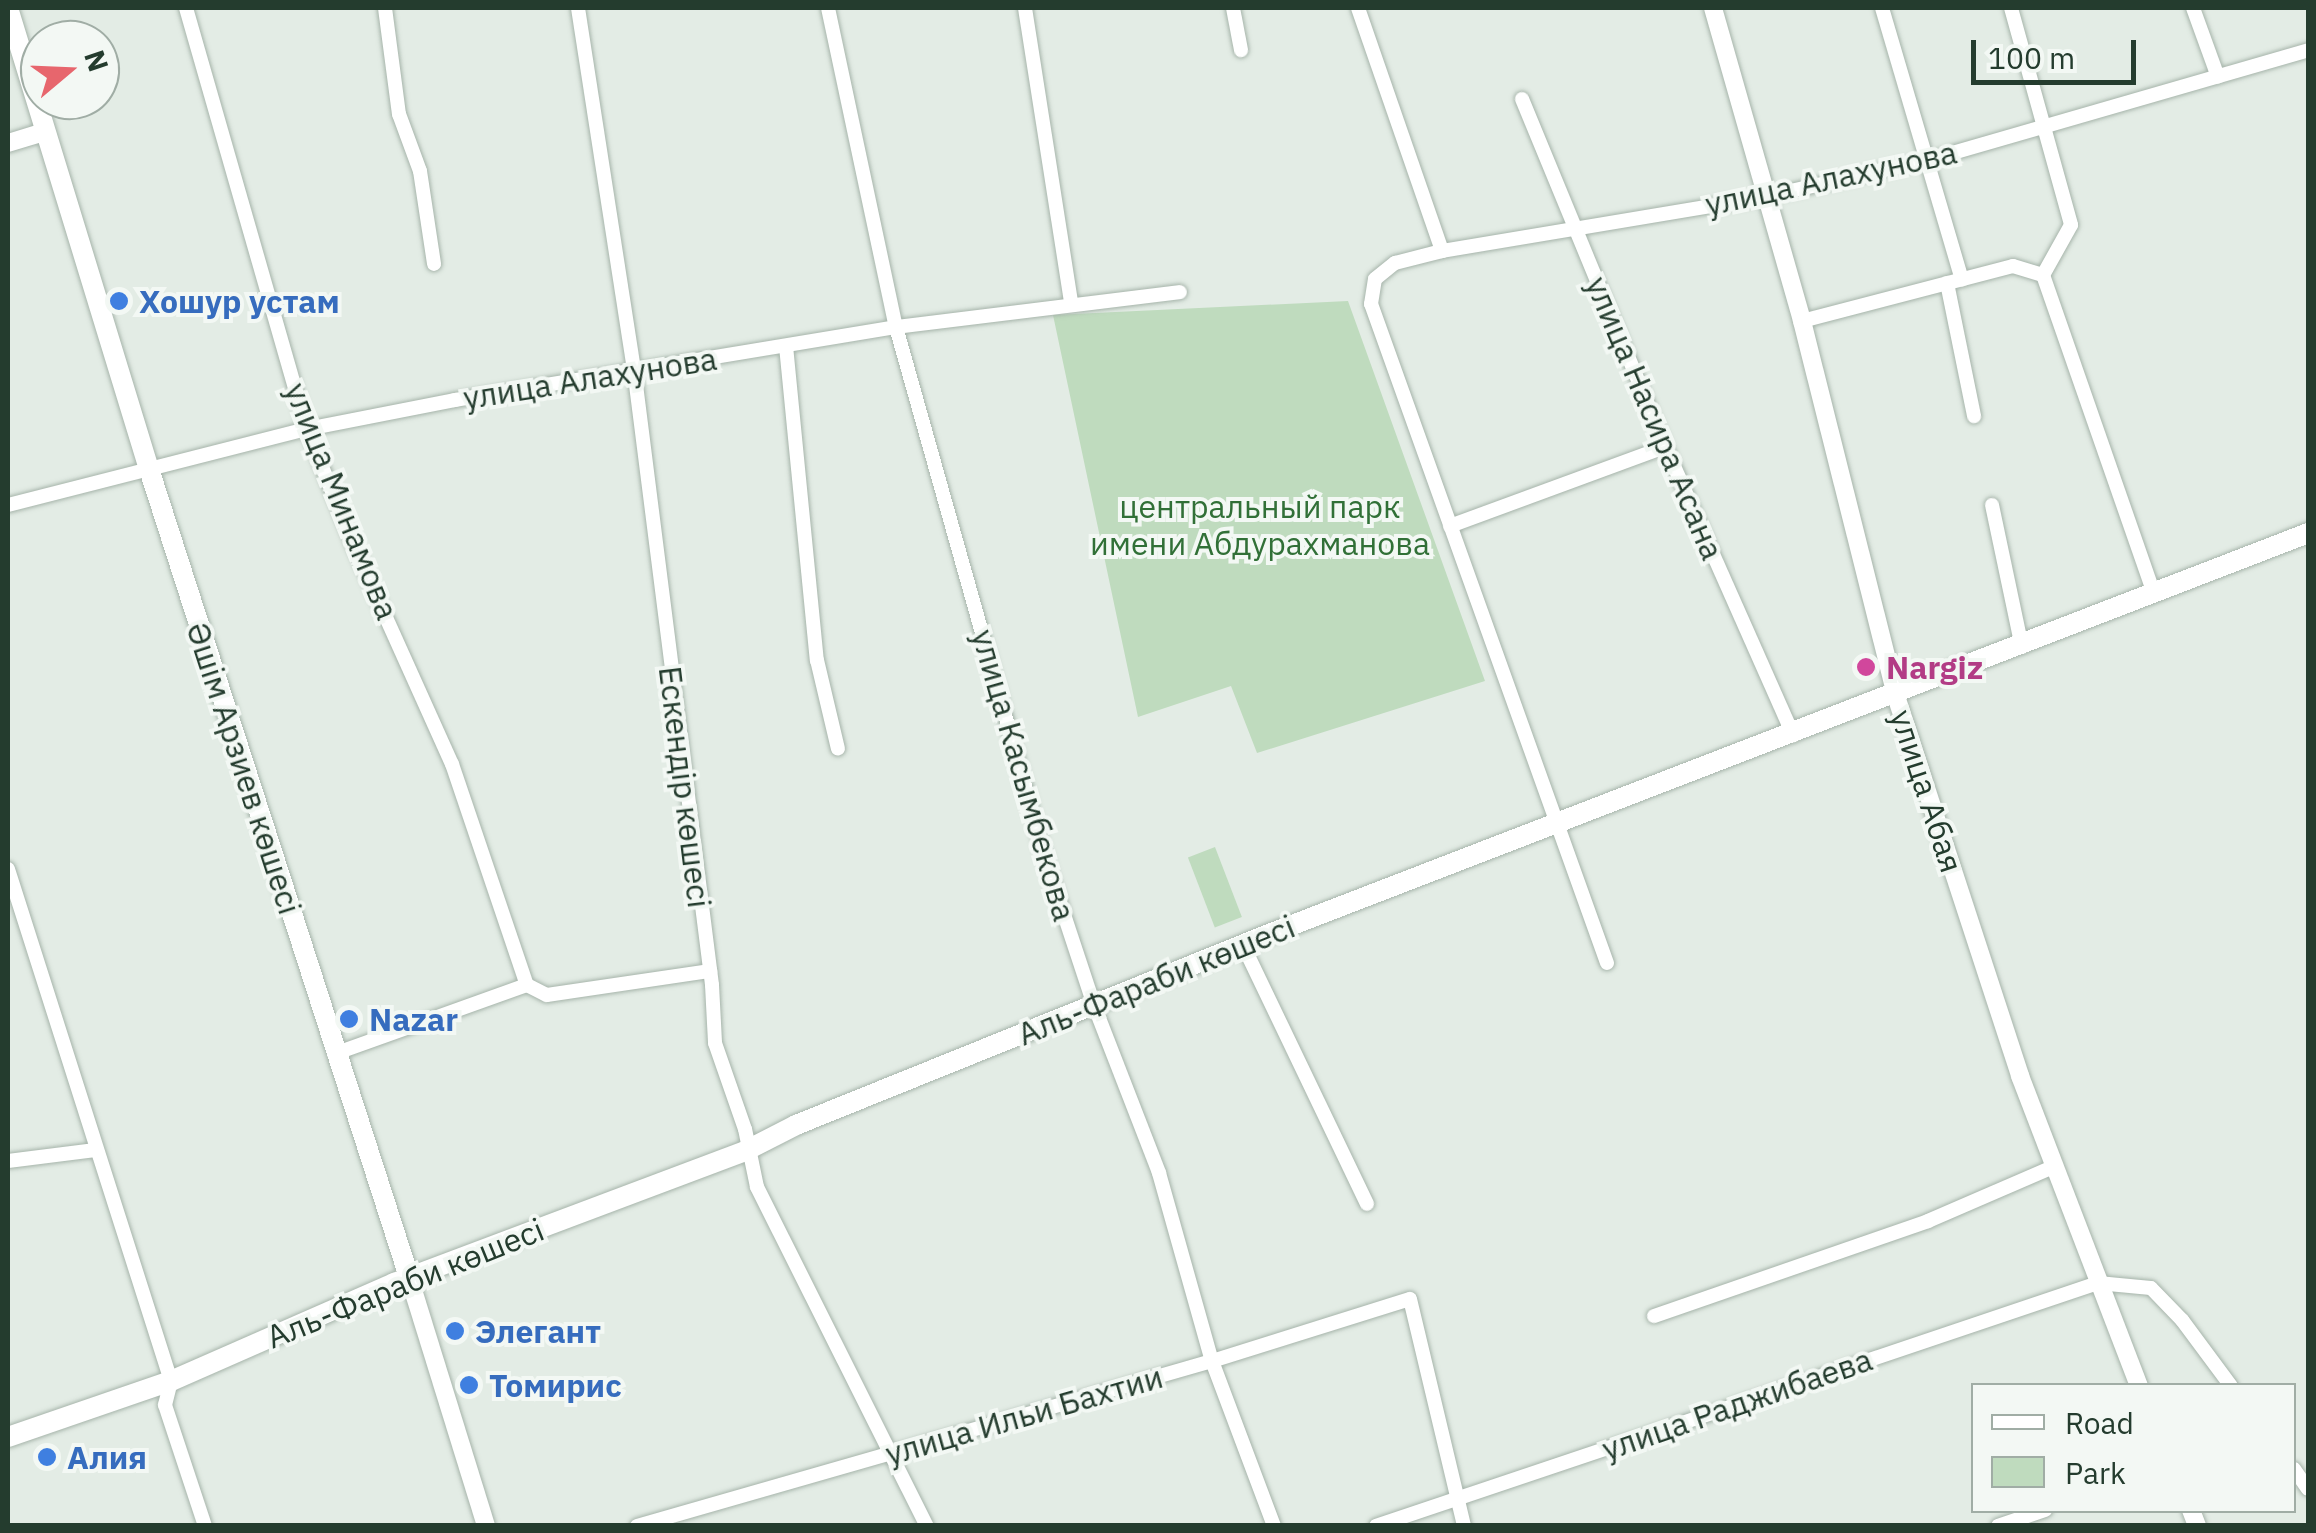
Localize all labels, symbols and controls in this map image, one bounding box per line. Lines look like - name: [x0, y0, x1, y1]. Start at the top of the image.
- north arrow: [20, 20, 120, 120]
- scale bar: [1976, 20, 2141, 82]
- text: 100 m: [1988, 38, 2075, 77]
- text: N: [76, 45, 118, 76]
- street label: улица Алахунова: [1702, 133, 1960, 223]
- street label: улица Насира Асана: [1578, 271, 1732, 565]
- place label: Хошур устам: [139, 282, 340, 320]
- marker: Хошур устам: [108, 290, 130, 312]
- street label: улица Алахунова: [460, 339, 720, 417]
- street label: улица Минамова: [277, 377, 407, 625]
- park label: центральный парк имени Абдурахманова: [1090, 488, 1430, 563]
- street label: Әшім Арзиев көшесі: [179, 617, 309, 919]
- street label: улица Касымбекова: [964, 625, 1084, 925]
- place label: Nargiz: [1886, 648, 1983, 686]
- marker: Nargiz: [1855, 656, 1877, 678]
- street label: Ескендір көшесі: [651, 664, 719, 910]
- street label: улица Абая: [1883, 705, 1971, 877]
- street label: Аль-Фараби көшесі: [1012, 907, 1300, 1053]
- place label: Nazar: [369, 1000, 458, 1038]
- marker: Nazar: [338, 1008, 360, 1030]
- street label: Аль-Фараби көшесі: [261, 1210, 549, 1356]
- place label: Элегант: [475, 1312, 601, 1350]
- marker: Элегант: [444, 1320, 466, 1342]
- street label: улица Раджибаева: [1597, 1340, 1877, 1468]
- street label: улица Ильи Бахтии: [881, 1357, 1167, 1473]
- place label: Томирис: [489, 1366, 622, 1404]
- marker: Томирис: [458, 1374, 480, 1396]
- legend: [1971, 1383, 2296, 1513]
- text: Road: [2065, 1403, 2134, 1442]
- place label: Алия: [67, 1438, 147, 1476]
- marker: Алия: [36, 1446, 58, 1468]
- text: Park: [2065, 1453, 2126, 1492]

